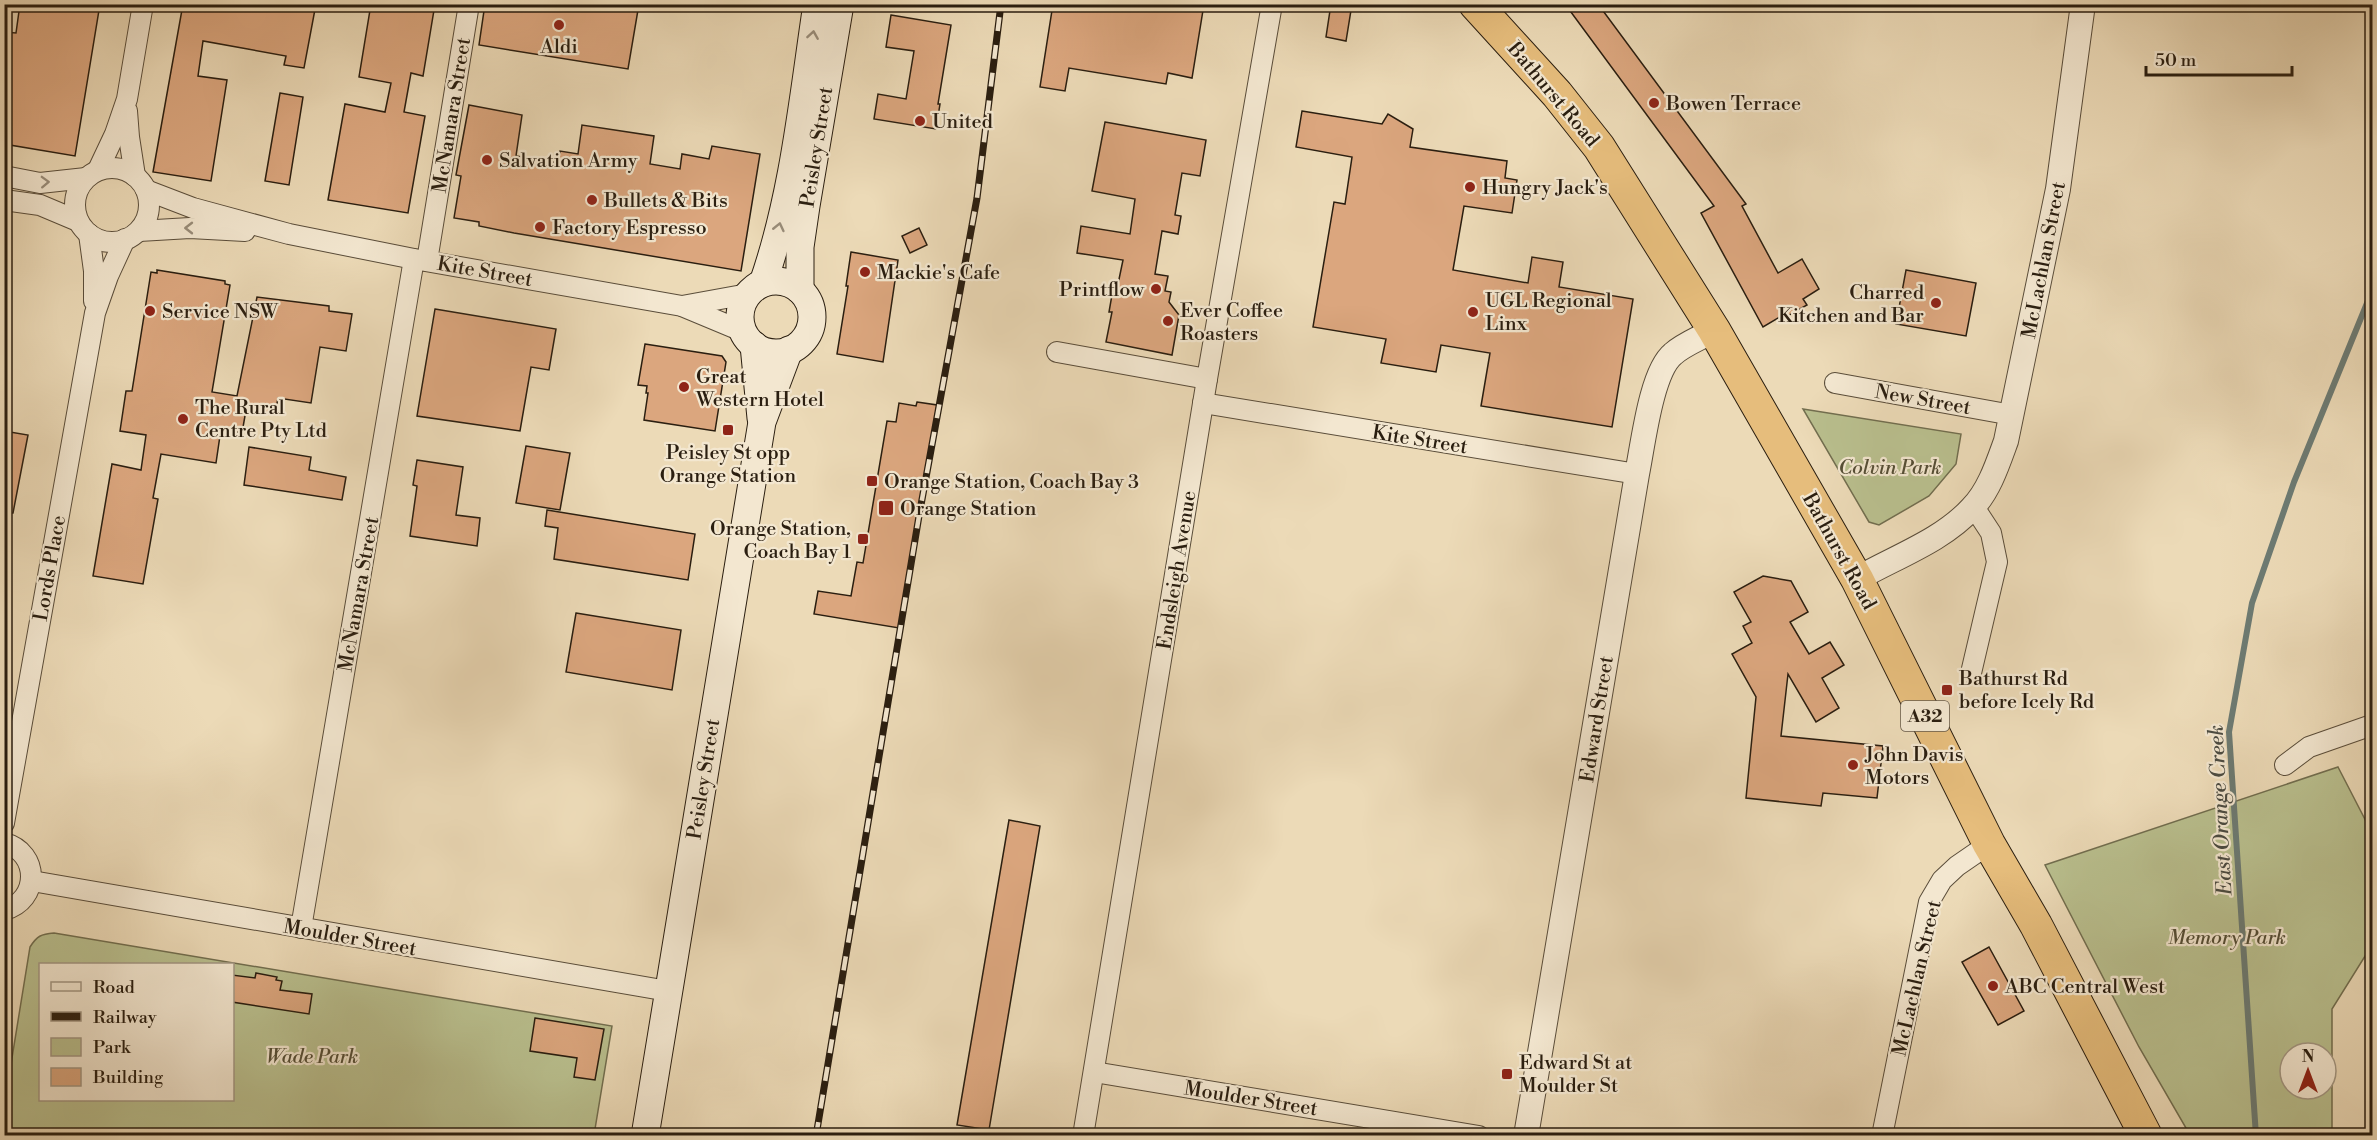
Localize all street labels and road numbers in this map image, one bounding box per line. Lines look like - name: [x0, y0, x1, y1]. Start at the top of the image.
- street label: McNamara Street: [428, 36, 477, 195]
- street label: Bathurst Road: [1501, 36, 1605, 153]
- street label: Peisley Street: [796, 85, 839, 209]
- street label: McLachlan Street: [2017, 180, 2072, 341]
- street label: Kite Street: [435, 252, 534, 293]
- street label: New Street: [1873, 380, 1973, 421]
- street label: Kite Street: [1370, 421, 1469, 460]
- street label: Bathurst Road: [1796, 488, 1881, 615]
- street label: Endsleigh Avenue: [1153, 489, 1202, 652]
- street label: Lords Place: [29, 513, 72, 623]
- street label: McNamara Street: [334, 515, 385, 674]
- street label: Edward Street: [1575, 654, 1620, 784]
- road number: A32: [1901, 701, 1949, 731]
- street label: Peisley Street: [683, 717, 726, 841]
- street label: McLachlan Street: [1887, 898, 1948, 1059]
- street label: Moulder Street: [281, 914, 418, 962]
- street label: Moulder Street: [1182, 1077, 1319, 1122]

